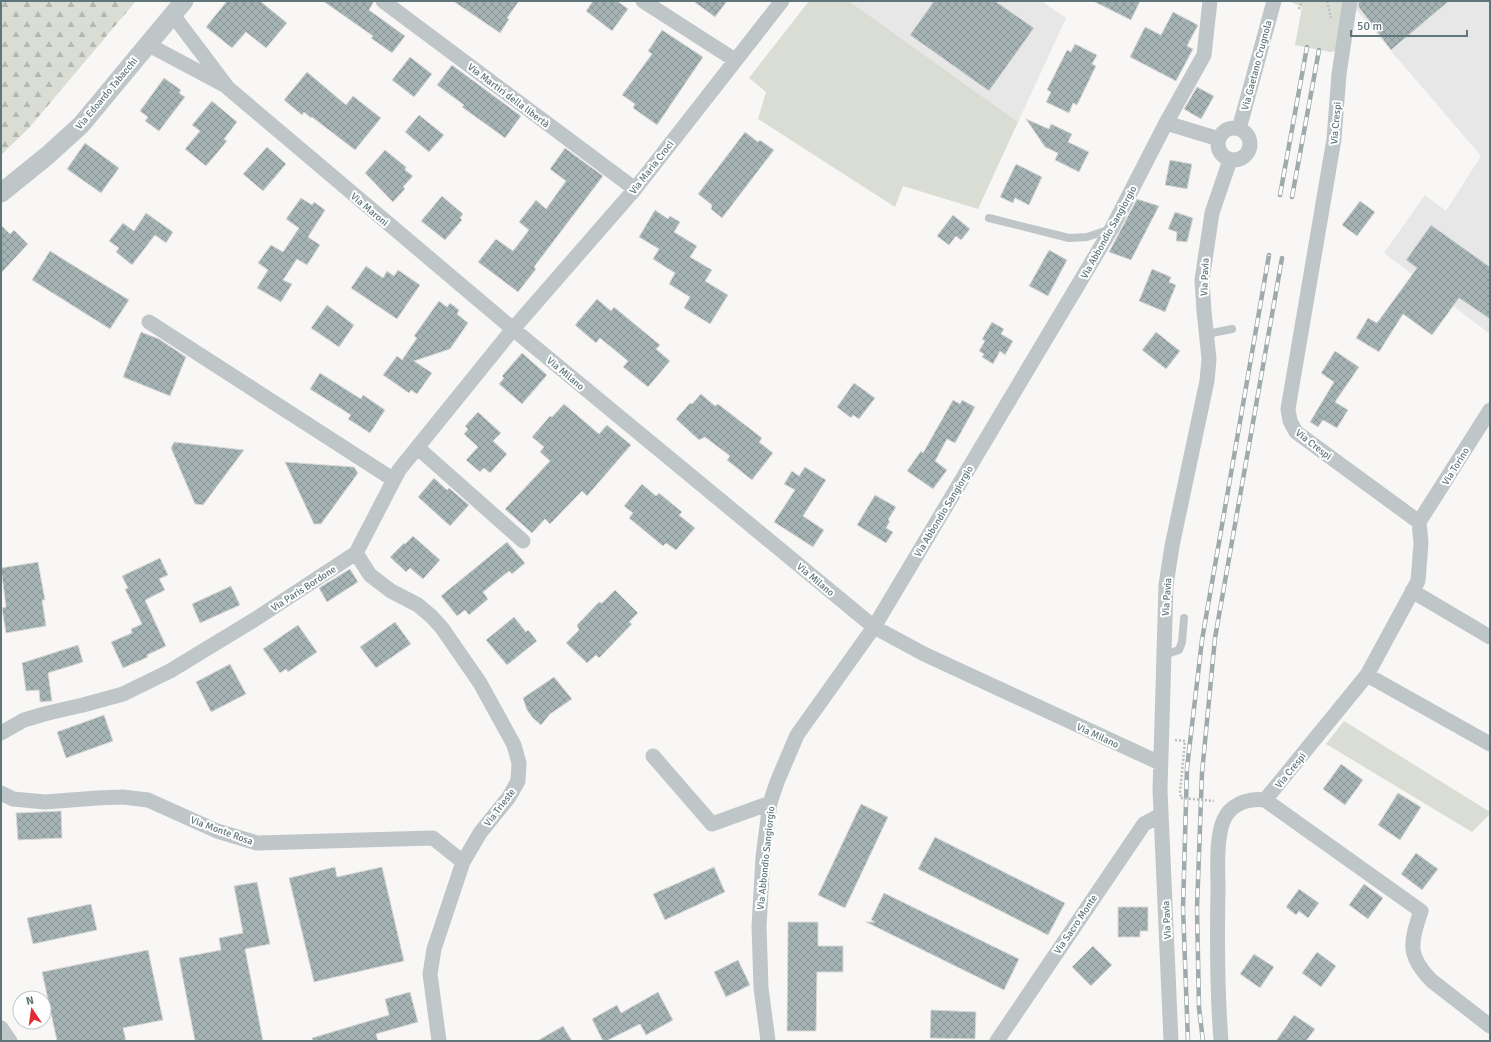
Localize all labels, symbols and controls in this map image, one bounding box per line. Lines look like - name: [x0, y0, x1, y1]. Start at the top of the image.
- scale bar: [1351, 12, 1467, 38]
- street label: Via Gaetano Crugnola: [1239, 19, 1275, 112]
- text: 50 m: [1357, 19, 1382, 34]
- street label: Via Edoardo Tabacchi: [73, 55, 140, 132]
- street label: Via Martiri della libertà: [465, 61, 552, 131]
- street label: Via Crespi: [1328, 101, 1344, 145]
- street label: Via Maria Croci: [627, 138, 677, 197]
- street label: Via Abbondio Sangiorgio: [1078, 184, 1139, 281]
- street label: Via Maroni: [348, 190, 391, 229]
- street label: Via Pavia: [1198, 258, 1212, 296]
- street label: Via Milano: [544, 355, 587, 393]
- street label: Via Crespi: [1293, 427, 1334, 463]
- street label: Via Torino: [1440, 445, 1472, 488]
- street label: Via Abbondio Sangiorgio: [912, 464, 976, 559]
- street label: Via Milano: [794, 561, 837, 599]
- street label: Via Paris Bordone: [269, 563, 338, 614]
- street label: Via Pavia: [1160, 578, 1174, 617]
- street label: Via Milano: [1075, 721, 1121, 751]
- street label: Via Crespi: [1273, 750, 1309, 791]
- street label: Via Trieste: [482, 786, 518, 829]
- street label: Via Abbondio Sangiorgio: [755, 806, 777, 911]
- street label: Via Monte Rosa: [189, 814, 255, 848]
- street label: Via Sacro Monte: [1052, 893, 1100, 957]
- street label: Via Pavia: [1160, 901, 1174, 939]
- north arrow: [12, 990, 52, 1030]
- text: N: [25, 994, 35, 1008]

